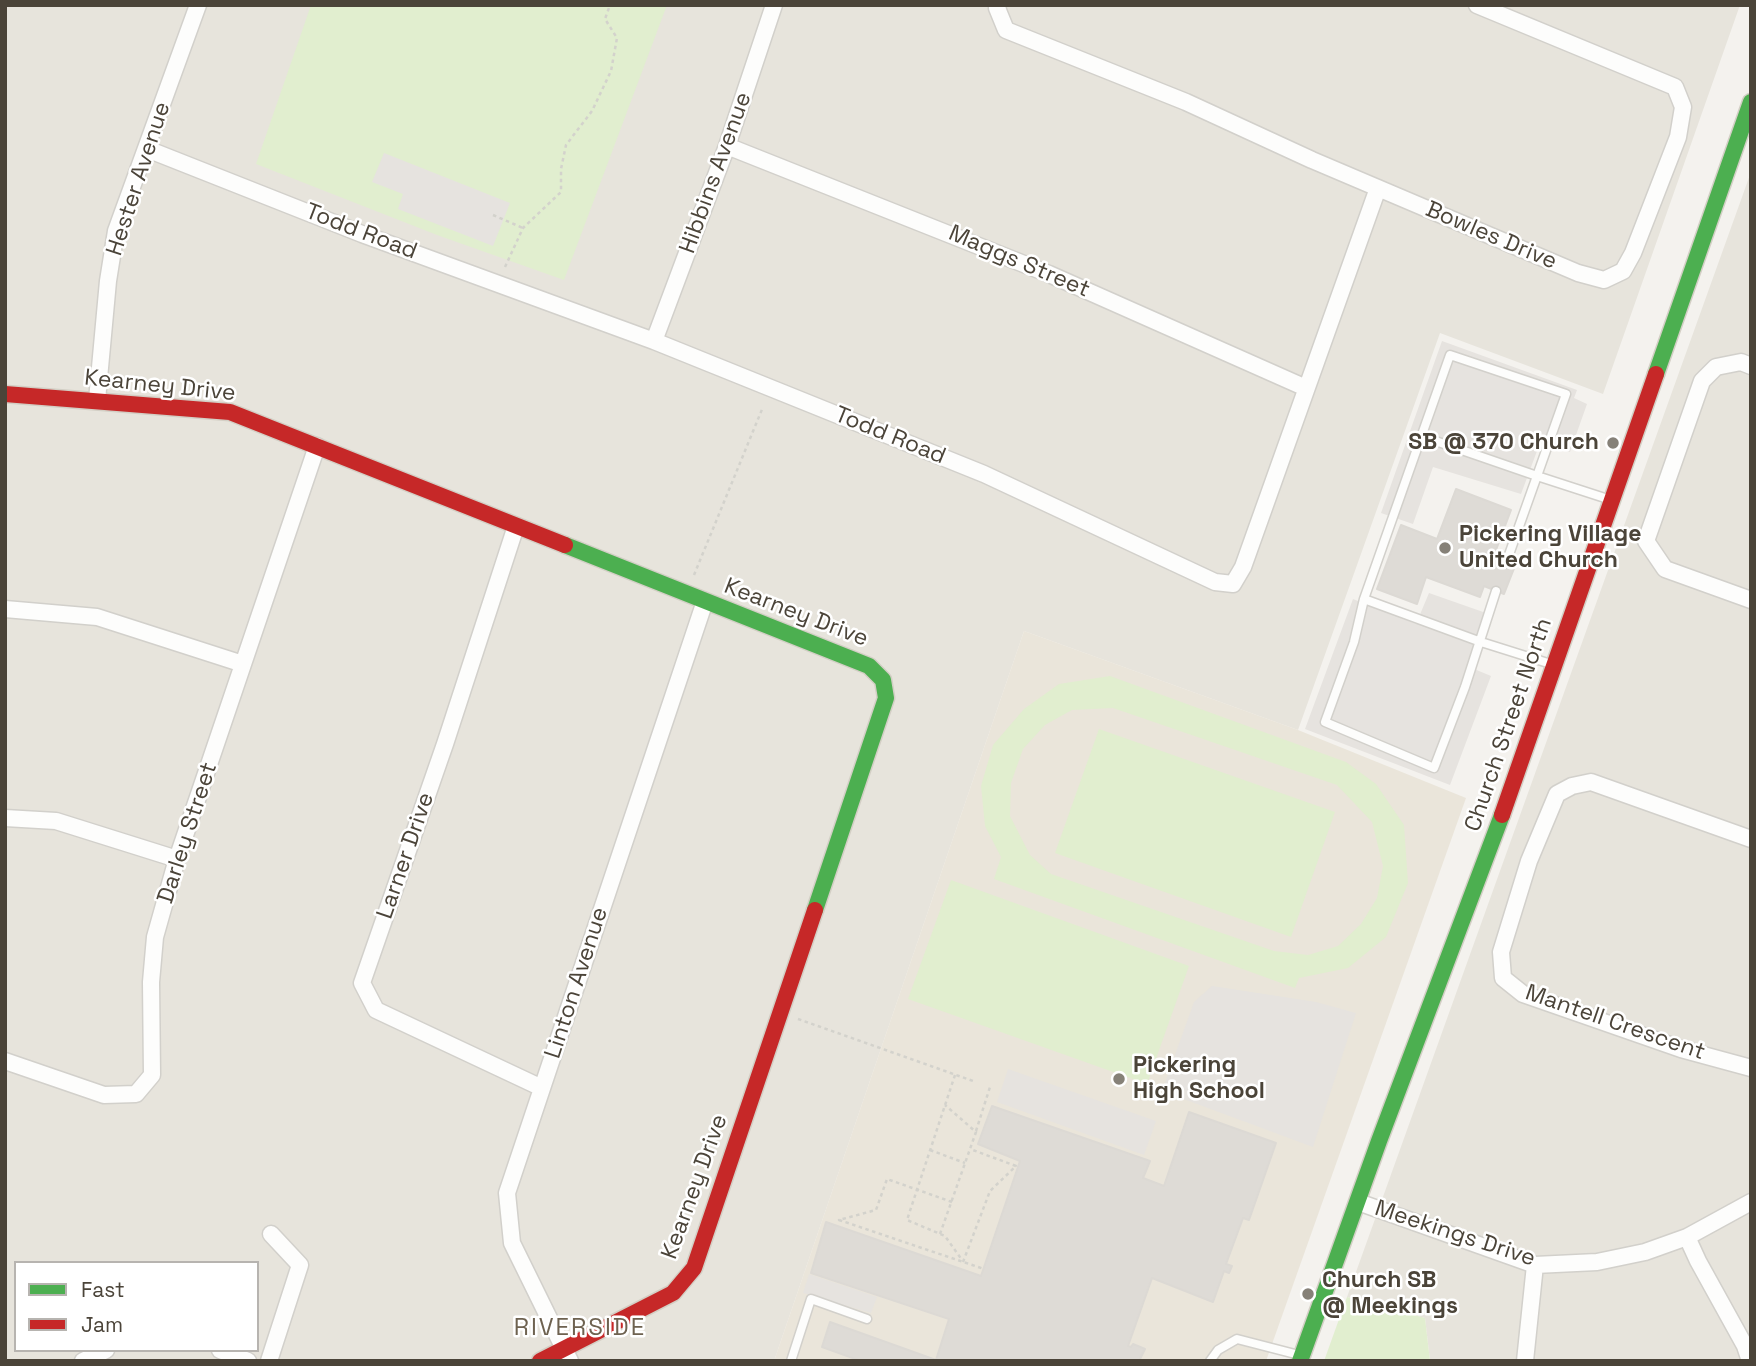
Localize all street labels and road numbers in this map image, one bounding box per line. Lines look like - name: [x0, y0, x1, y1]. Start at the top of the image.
- street label: Hibbins Avenue: [674, 89, 758, 257]
- street label: Hester Avenue: [101, 99, 177, 259]
- street label: Bowles Drive: [1421, 196, 1561, 276]
- street label: Todd Road: [301, 198, 421, 266]
- street label: Maggs Street: [944, 220, 1094, 304]
- street label: Kearney Drive: [83, 364, 237, 408]
- street label: Todd Road: [830, 401, 950, 471]
- street label: Kearney Drive: [720, 573, 872, 653]
- street label: Church Street North: [1460, 615, 1558, 835]
- street label: Darley Street: [152, 759, 224, 907]
- street label: Larner Drive: [371, 789, 441, 923]
- street label: Linton Avenue: [540, 904, 614, 1062]
- street label: Mantell Crescent: [1521, 979, 1709, 1067]
- street label: Kearney Drive: [656, 1111, 734, 1263]
- street label: Meekings Drive: [1371, 1195, 1539, 1273]

